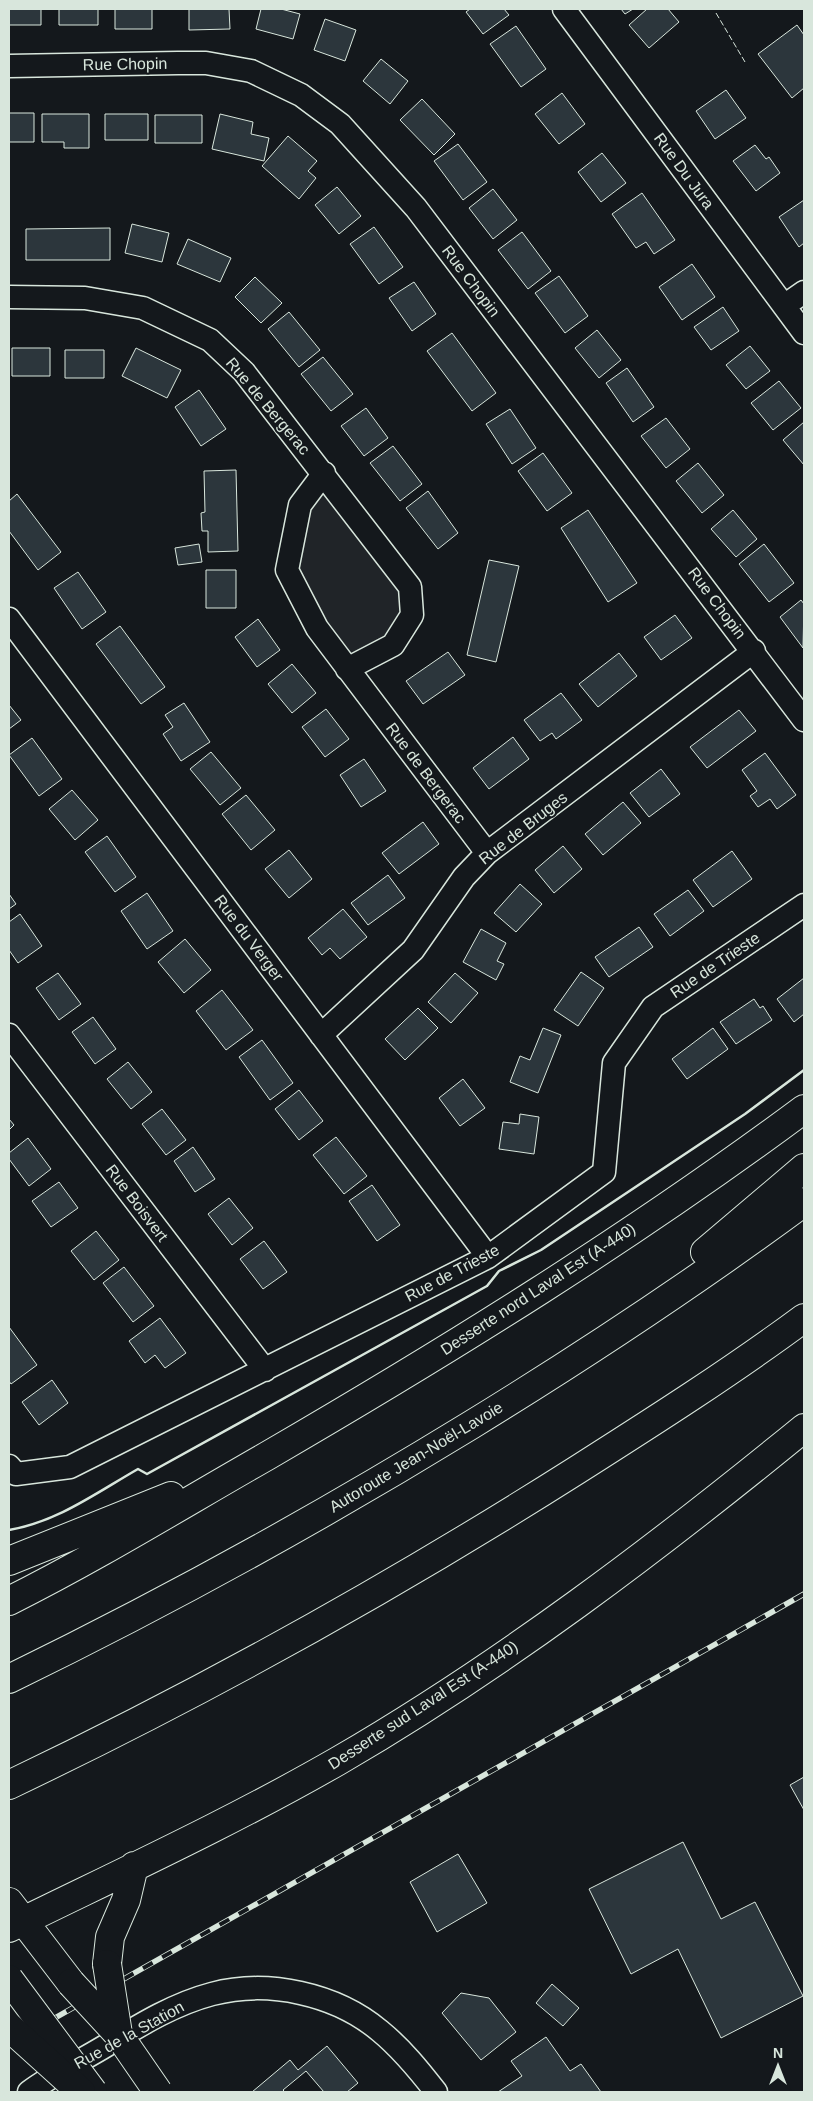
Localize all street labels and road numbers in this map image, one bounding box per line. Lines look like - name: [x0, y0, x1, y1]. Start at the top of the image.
- street label: Rue Chopin: [83, 55, 167, 73]
- street label: Rue Du Jura: [651, 130, 717, 212]
- street label: Rue Chopin: [439, 242, 503, 320]
- street label: Rue de Bergerac: [223, 354, 313, 458]
- street label: Rue Chopin: [685, 564, 749, 642]
- street label: Rue de Bergerac: [383, 720, 469, 826]
- street label: Rue de Bruges: [476, 788, 570, 868]
- street label: Rue du Verger: [211, 892, 287, 985]
- street label: Rue de Trieste: [667, 929, 763, 1001]
- street label: Rue Boisvert: [103, 1161, 172, 1245]
- street label: Desserte nord Laval Est (A-440): [438, 1220, 638, 1358]
- street label: Rue de Trieste: [402, 1241, 502, 1305]
- street label: Autoroute Jean-Noël-Lavoie: [326, 1398, 506, 1516]
- street label: Desserte sud Laval Est (A-440): [325, 1637, 521, 1773]
- street label: Rue de la Station: [71, 1998, 187, 2072]

